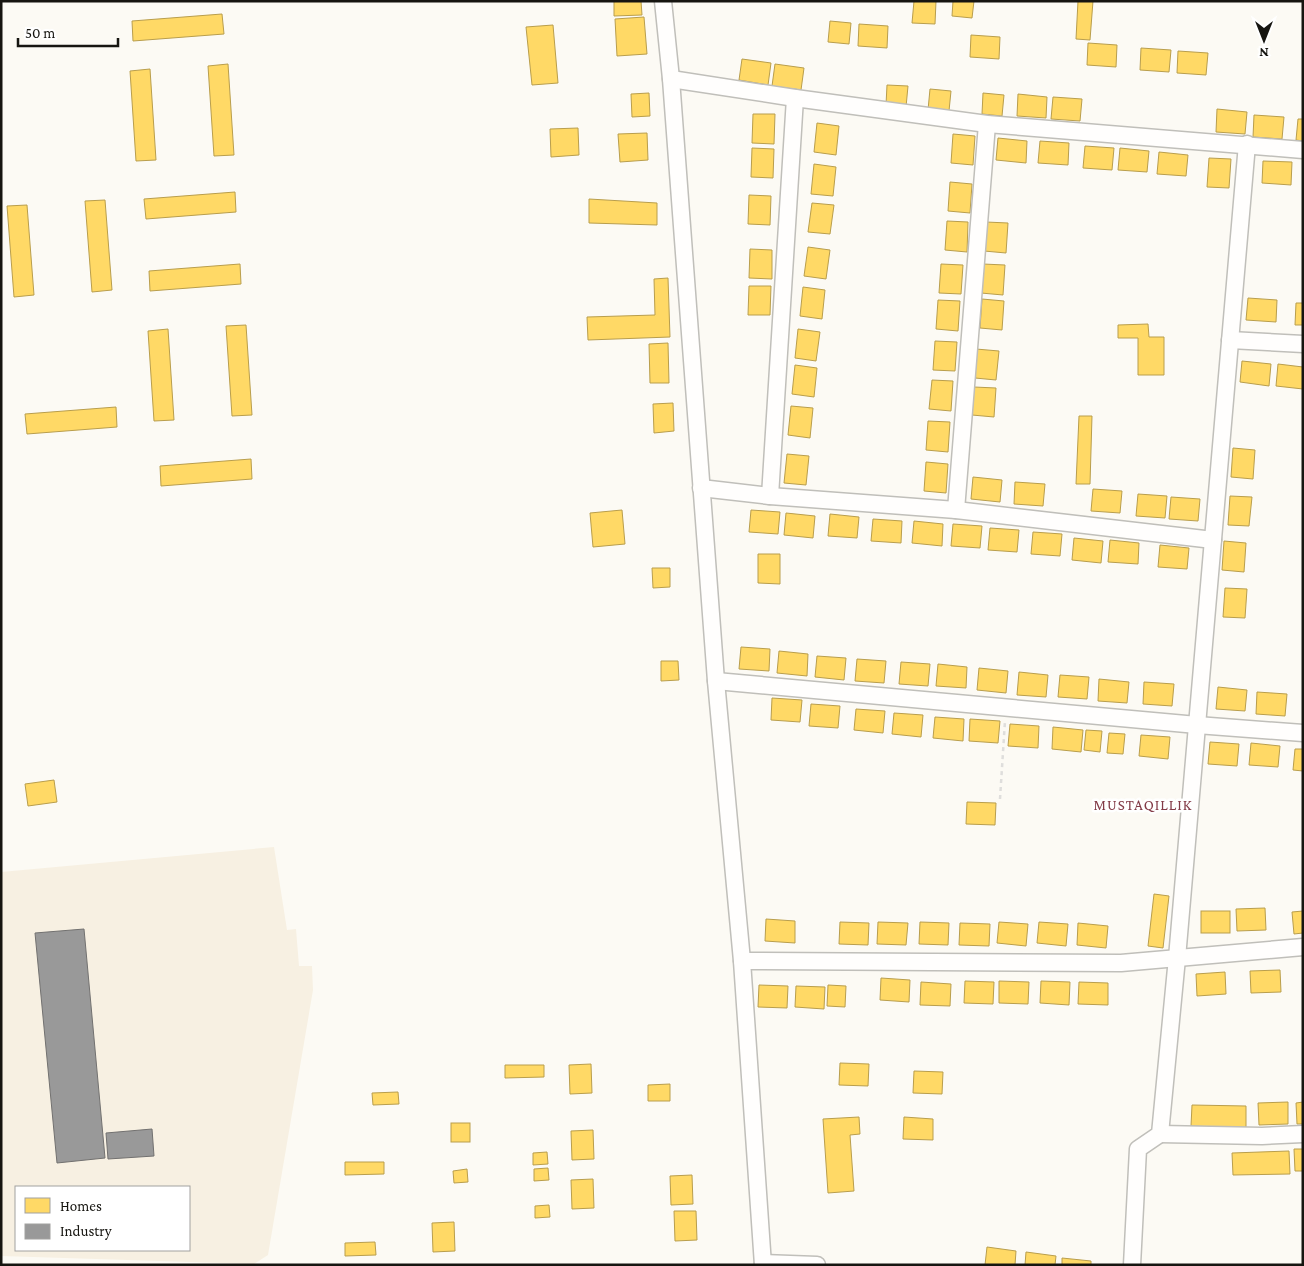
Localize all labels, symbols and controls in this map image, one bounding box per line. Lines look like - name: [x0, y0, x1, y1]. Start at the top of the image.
- scale bar: [18, 15, 118, 47]
- north arrow: [1239, 15, 1289, 65]
- text: 50 m: [25, 25, 55, 41]
- text: N: [1259, 45, 1269, 61]
- district label: MUSTAQILLIK: [1094, 797, 1192, 813]
- legend: [15, 1186, 190, 1251]
- text: Homes: [60, 1198, 102, 1214]
- text: Industry: [60, 1223, 112, 1240]

